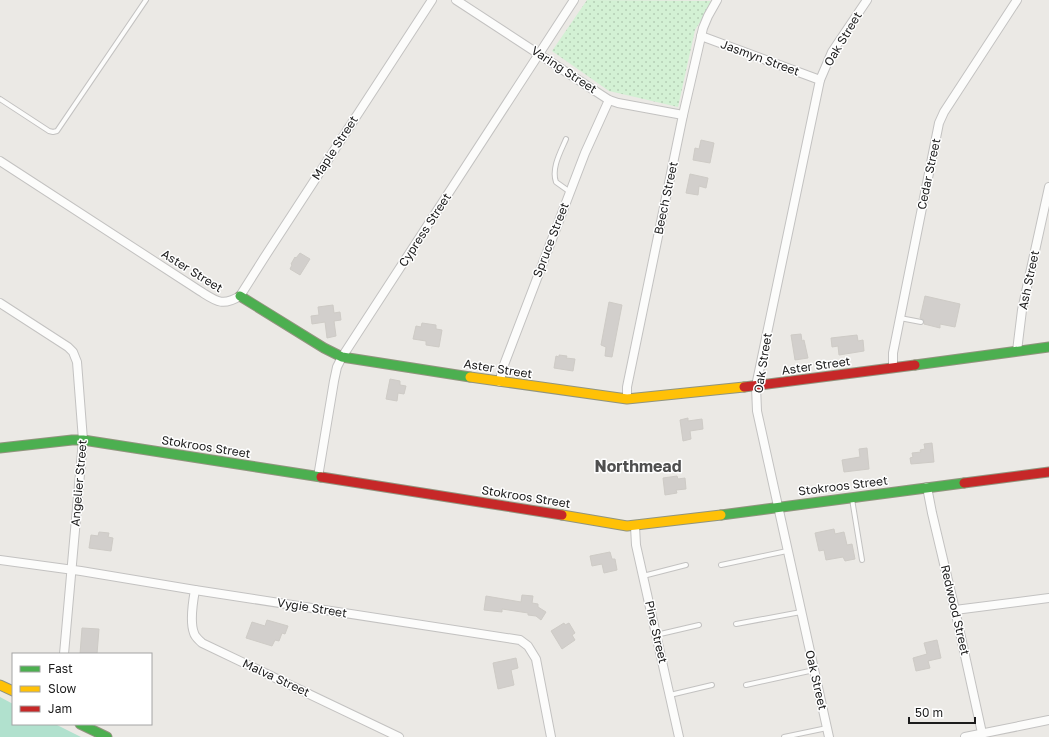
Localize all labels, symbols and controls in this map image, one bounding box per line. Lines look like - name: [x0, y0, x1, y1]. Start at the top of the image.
- street label: Oak Street: [820, 9, 865, 69]
- street label: Jasmyn Street: [719, 36, 802, 79]
- street label: Varing Street: [529, 43, 600, 96]
- street label: Maple Street: [308, 113, 361, 183]
- street label: Cedar Street: [914, 137, 943, 211]
- street label: Beech Street: [650, 160, 681, 236]
- street label: Cypress Street: [395, 190, 454, 269]
- street label: Spruce Street: [529, 200, 572, 279]
- street label: Aster Street: [159, 246, 226, 295]
- street label: Ash Street: [1015, 249, 1042, 311]
- street label: Oak Street: [750, 331, 775, 394]
- street label: Aster Street: [781, 353, 851, 378]
- street label: Aster Street: [463, 356, 534, 381]
- street label: Stokroos Street: [160, 432, 252, 461]
- street label: Angelier Street: [67, 439, 90, 527]
- district label: Northmead: [595, 456, 682, 476]
- street label: Stokroos Street: [797, 473, 889, 498]
- street label: Stokroos Street: [480, 482, 572, 511]
- street label: Redwood Street: [938, 563, 973, 657]
- street label: Vygie Street: [276, 595, 348, 620]
- street label: Pine Street: [642, 599, 671, 665]
- street label: Oak Street: [802, 648, 831, 711]
- legend: [12, 653, 152, 725]
- street label: Malva Street: [240, 655, 312, 700]
- text: Fast: [48, 661, 73, 676]
- text: Slow: [48, 681, 76, 696]
- scale bar: [909, 699, 975, 725]
- text: Jam: [48, 701, 72, 716]
- text: 50 m: [915, 705, 943, 720]

